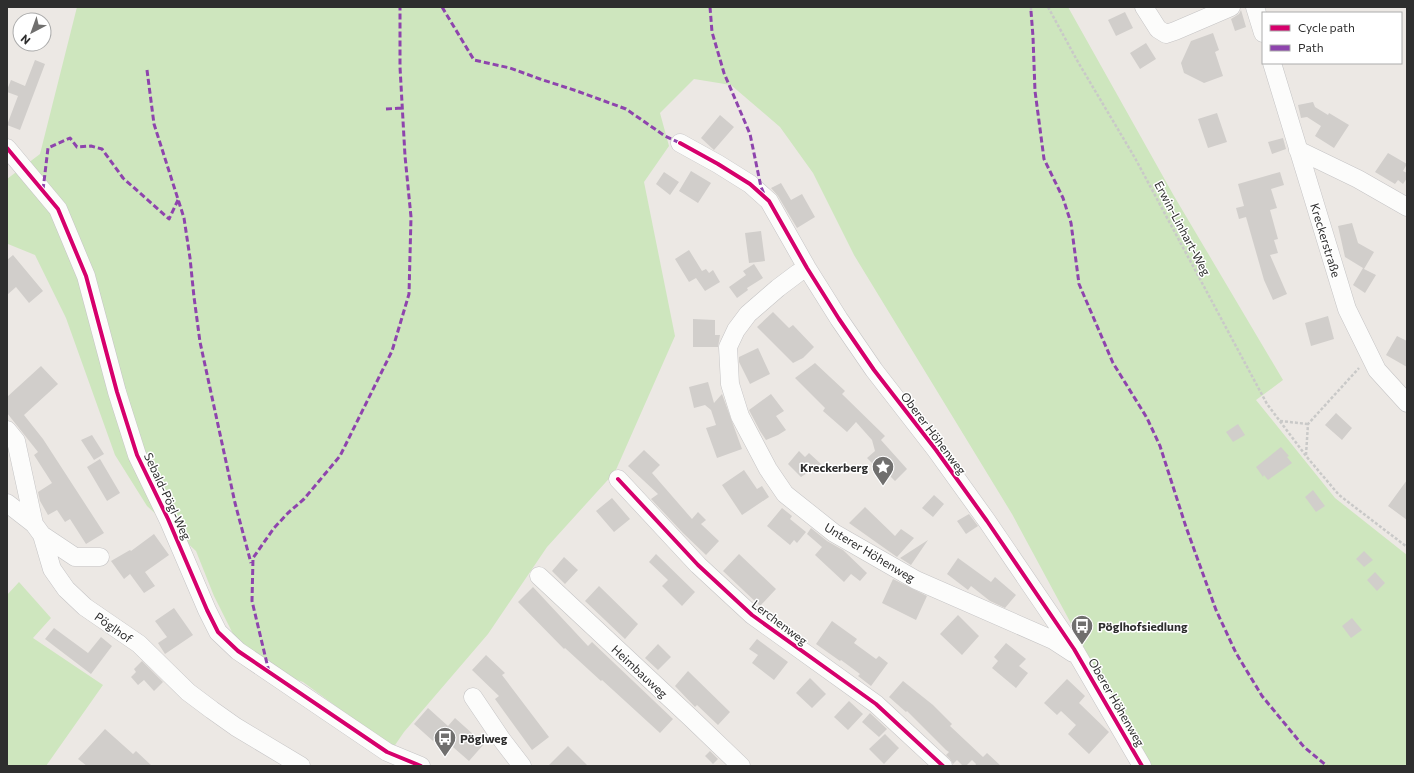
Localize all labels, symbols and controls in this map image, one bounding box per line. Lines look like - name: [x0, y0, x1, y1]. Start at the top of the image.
- north arrow: [12, 12, 52, 52]
- legend: [1262, 12, 1402, 64]
- text: Cycle path: [1298, 20, 1355, 34]
- text: N: [18, 32, 32, 48]
- text: Path: [1298, 40, 1324, 54]
- street label: Erwin-Linhart-Weg: [1152, 178, 1214, 278]
- street label: Kreckerstraße: [1308, 201, 1344, 279]
- street label: Oberer Höhenweg: [898, 389, 970, 477]
- street label: Sebald-Pögl-Weg: [142, 450, 195, 542]
- place icon: Kreckerberg: [870, 454, 896, 487]
- place label: Kreckerberg: [800, 460, 868, 474]
- street label: Unterer Höhenweg: [822, 519, 918, 585]
- street label: Lerchenweg: [749, 597, 811, 648]
- street label: Pöglhof: [92, 609, 136, 645]
- bus stop icon: Pöglhofsiedlung: [1069, 613, 1095, 646]
- place label: Pöglhofsiedlung: [1098, 619, 1188, 633]
- street label: Heimbauweg: [609, 642, 671, 701]
- street label: Oberer Höhenweg: [1086, 655, 1148, 749]
- bus stop icon: Pöglweg: [432, 725, 458, 758]
- place label: Pöglweg: [460, 731, 508, 745]

